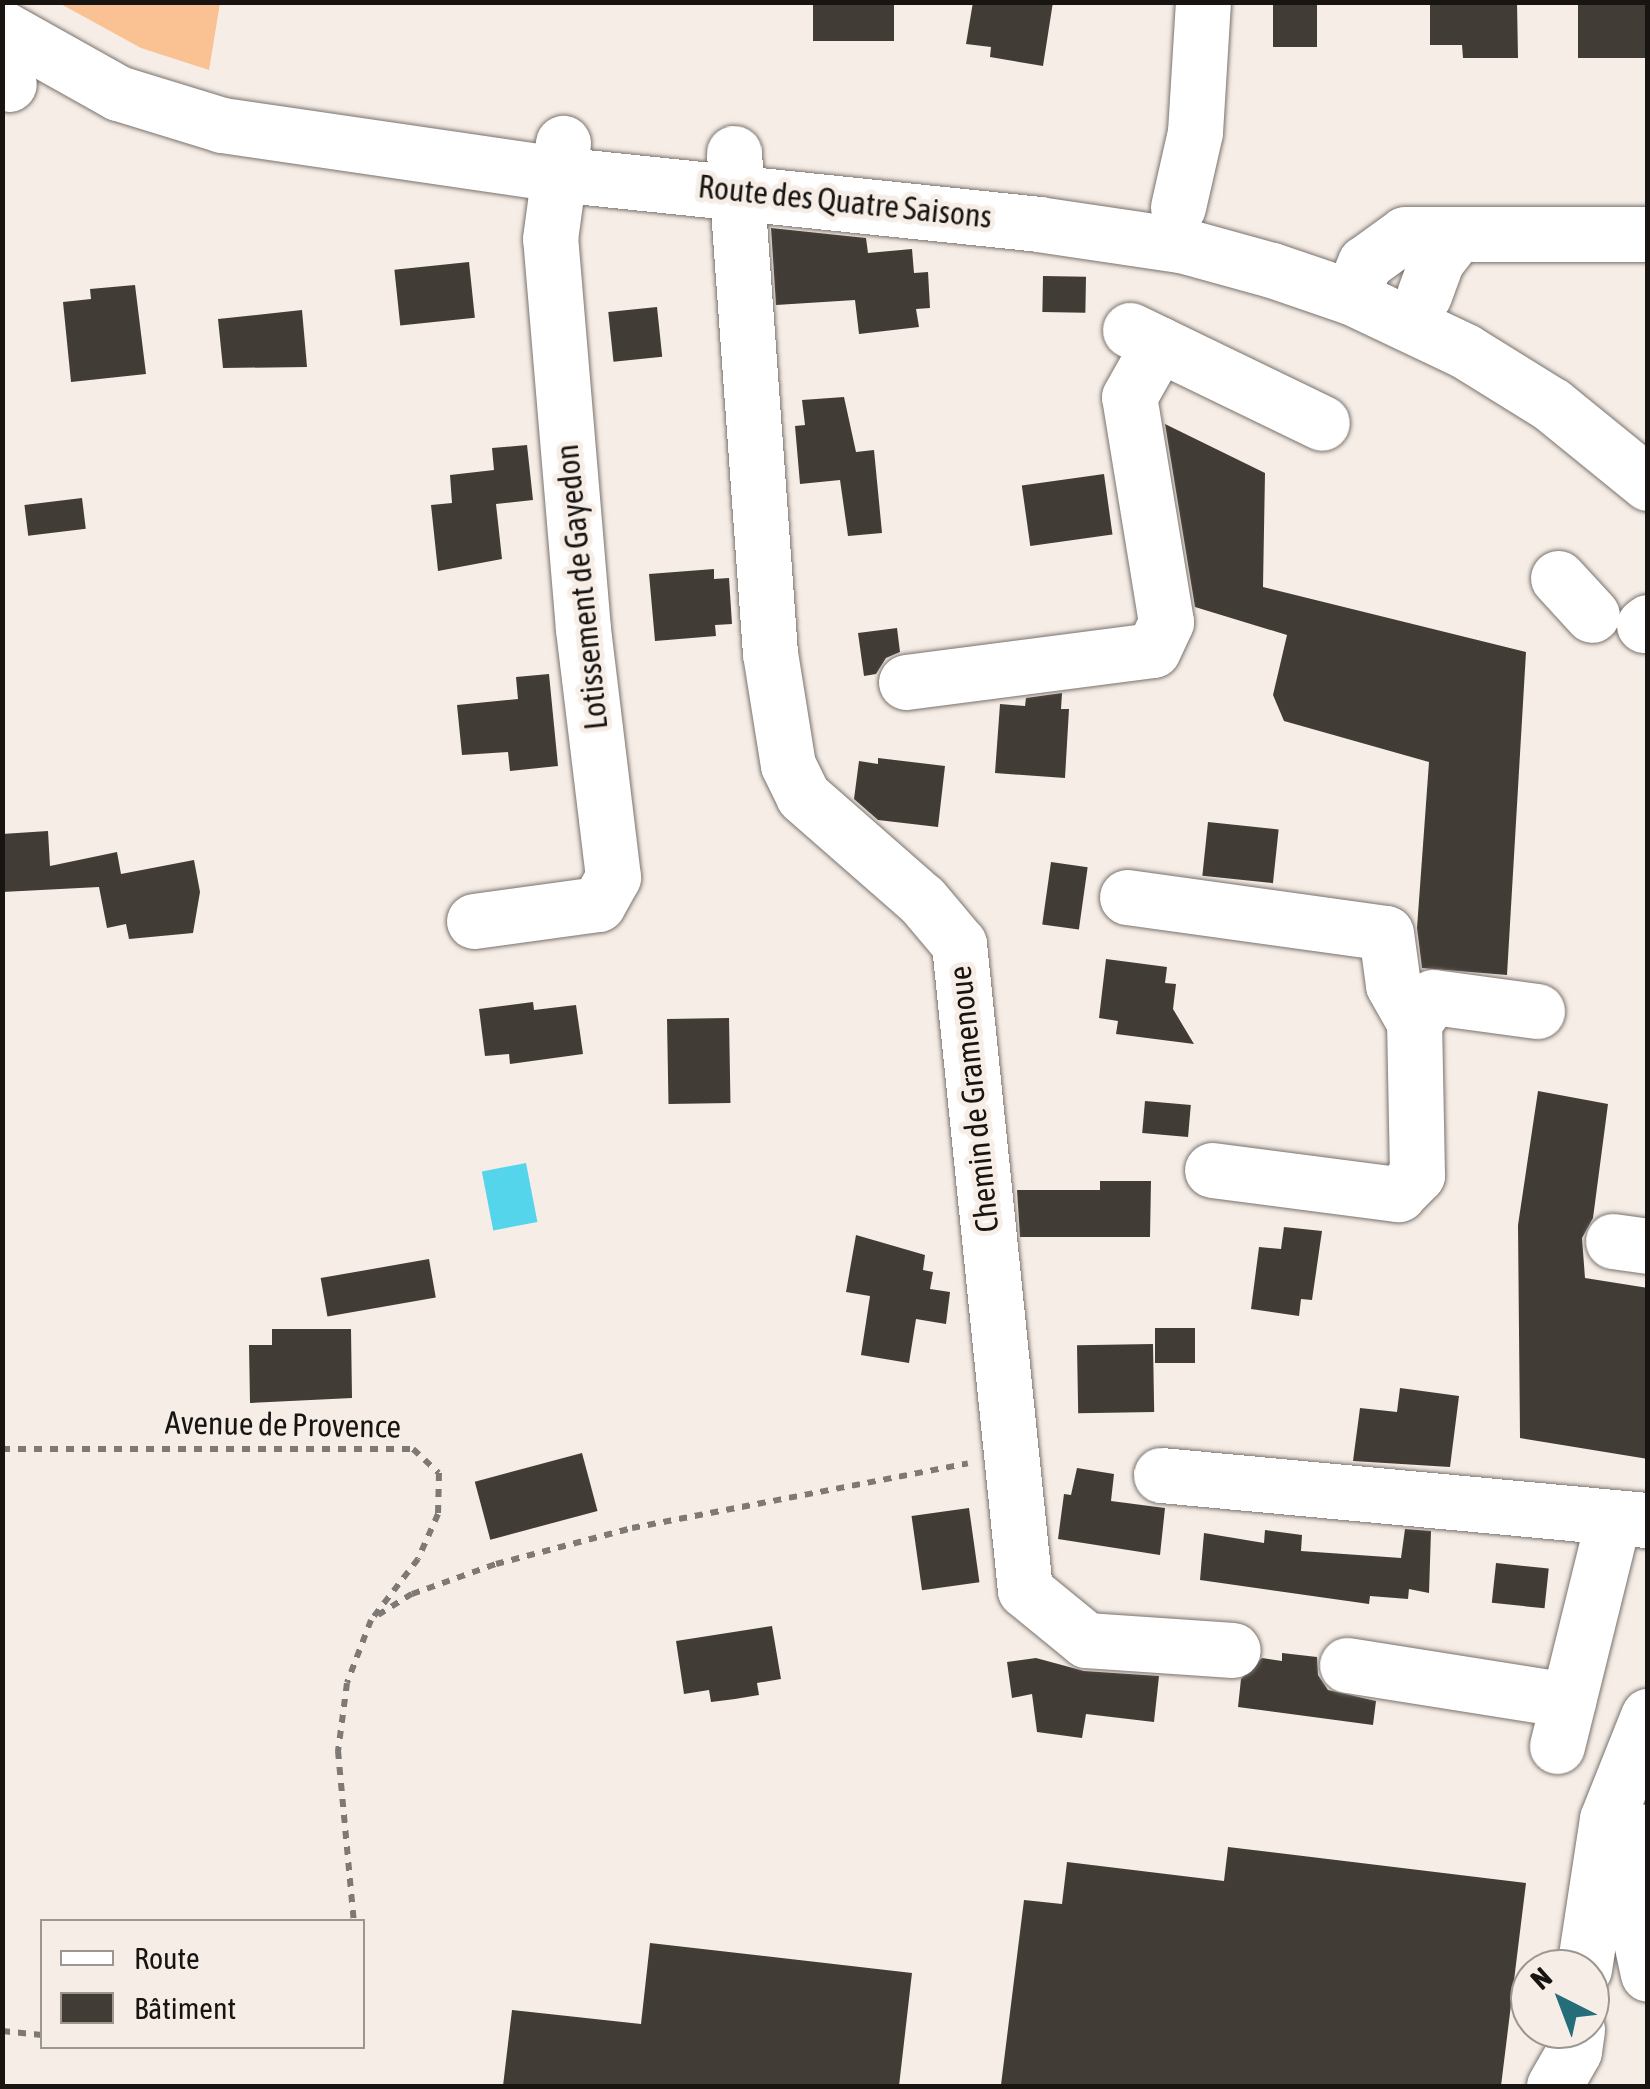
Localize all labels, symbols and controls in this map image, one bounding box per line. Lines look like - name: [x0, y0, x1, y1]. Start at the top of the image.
- street label: Route des Quatre Saisons: [696, 167, 994, 237]
- street label: Lotissement de Gayedon: [548, 442, 616, 732]
- street label: Chemin de Gramenoue: [941, 964, 1007, 1234]
- street label: Avenue de Provence: [165, 1404, 401, 1446]
- legend: [40, 1919, 365, 2049]
- text: Route: [134, 1941, 200, 1975]
- north arrow: [1510, 1949, 1610, 2049]
- text: N: [1524, 1961, 1558, 1996]
- text: Bâtiment: [134, 1991, 236, 2025]

